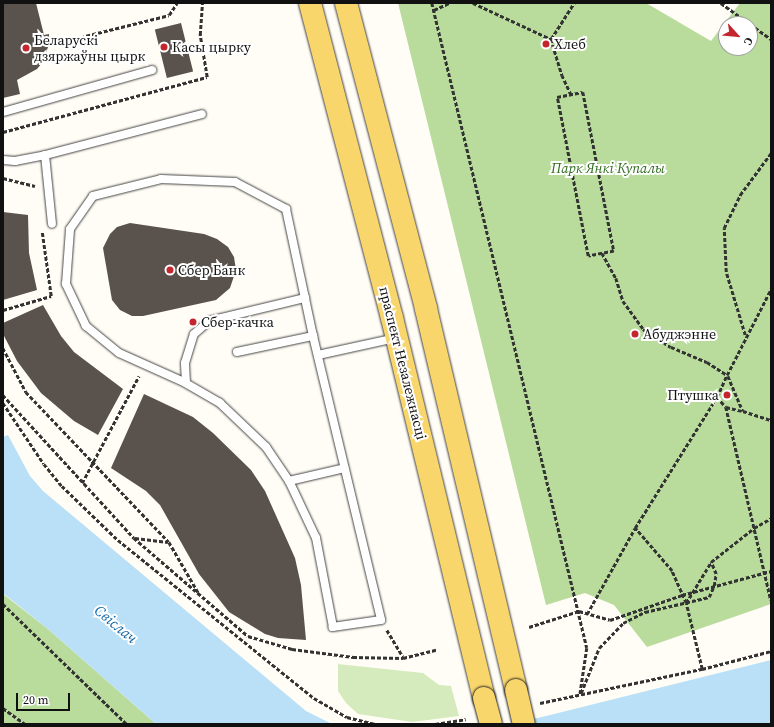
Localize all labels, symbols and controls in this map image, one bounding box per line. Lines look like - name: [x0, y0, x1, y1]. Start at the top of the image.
- north arrow: [718, 16, 758, 56]
- place label: Беларускі дзяржаўны цырк: [34, 32, 145, 64]
- text: С: [740, 35, 756, 48]
- place label: Хлеб: [554, 36, 586, 52]
- place label: Касы цырку: [172, 39, 251, 55]
- marker: Хлеб: [541, 39, 551, 49]
- marker: Касы цырку: [159, 42, 169, 52]
- marker: Беларускі дзяржаўны цырк: [21, 43, 31, 53]
- park label: Парк Янкі Купалы: [551, 160, 665, 176]
- place label: Сбер Банк: [178, 262, 245, 278]
- marker: Сбер Банк: [165, 265, 175, 275]
- street label: праспект Незалежнасці: [376, 285, 430, 441]
- place label: Сбер-качка: [201, 314, 274, 330]
- marker: Сбер-качка: [188, 317, 198, 327]
- place label: Абуджэнне: [643, 326, 716, 342]
- marker: Абуджэнне: [630, 329, 640, 339]
- place label: Птушка: [667, 387, 719, 403]
- marker: Птушка: [722, 390, 732, 400]
- water label: Свіслач: [91, 601, 141, 647]
- scale bar: [18, 685, 72, 711]
- text: 20 m: [23, 692, 49, 708]

